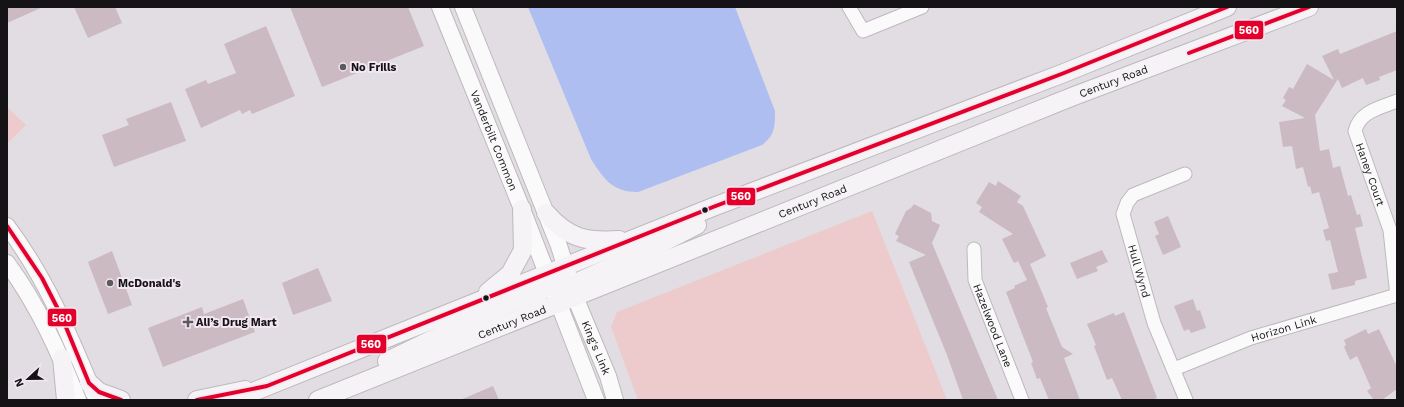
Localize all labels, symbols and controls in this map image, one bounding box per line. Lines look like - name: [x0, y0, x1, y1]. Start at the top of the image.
- line badge: 560: [1234, 20, 1264, 40]
- text: 560: [1239, 24, 1259, 37]
- place label: No Frills: [351, 61, 397, 74]
- marker: No Frills: [338, 62, 348, 72]
- street label: Century Road: [1077, 62, 1150, 100]
- street label: Vanderbilt Common: [468, 88, 520, 193]
- street label: Haney Court: [1353, 141, 1388, 208]
- street label: Century Road: [776, 182, 849, 221]
- line badge: 560: [726, 187, 756, 206]
- text: 560: [731, 190, 751, 203]
- unlabelled marker: [700, 205, 710, 215]
- street label: Hull Wynd: [1125, 243, 1153, 299]
- place label: McDonald's: [118, 277, 181, 290]
- marker: McDonald's: [105, 278, 115, 288]
- street label: Hazelwood Lane: [971, 282, 1015, 369]
- unlabelled marker: [481, 293, 491, 303]
- street label: Century Road: [476, 302, 548, 342]
- line badge: 560: [47, 308, 77, 327]
- text: 560: [52, 312, 72, 325]
- street label: Horizon Link: [1249, 313, 1318, 344]
- place label: Ali’s Drug Mart: [196, 316, 277, 329]
- marker: Ali’s Drug Mart: [183, 317, 193, 327]
- street label: King's Link: [579, 319, 613, 377]
- line badge: 560: [356, 334, 387, 354]
- text: 560: [361, 338, 381, 351]
- north arrow: [8, 359, 48, 399]
- text: N: [12, 376, 27, 389]

